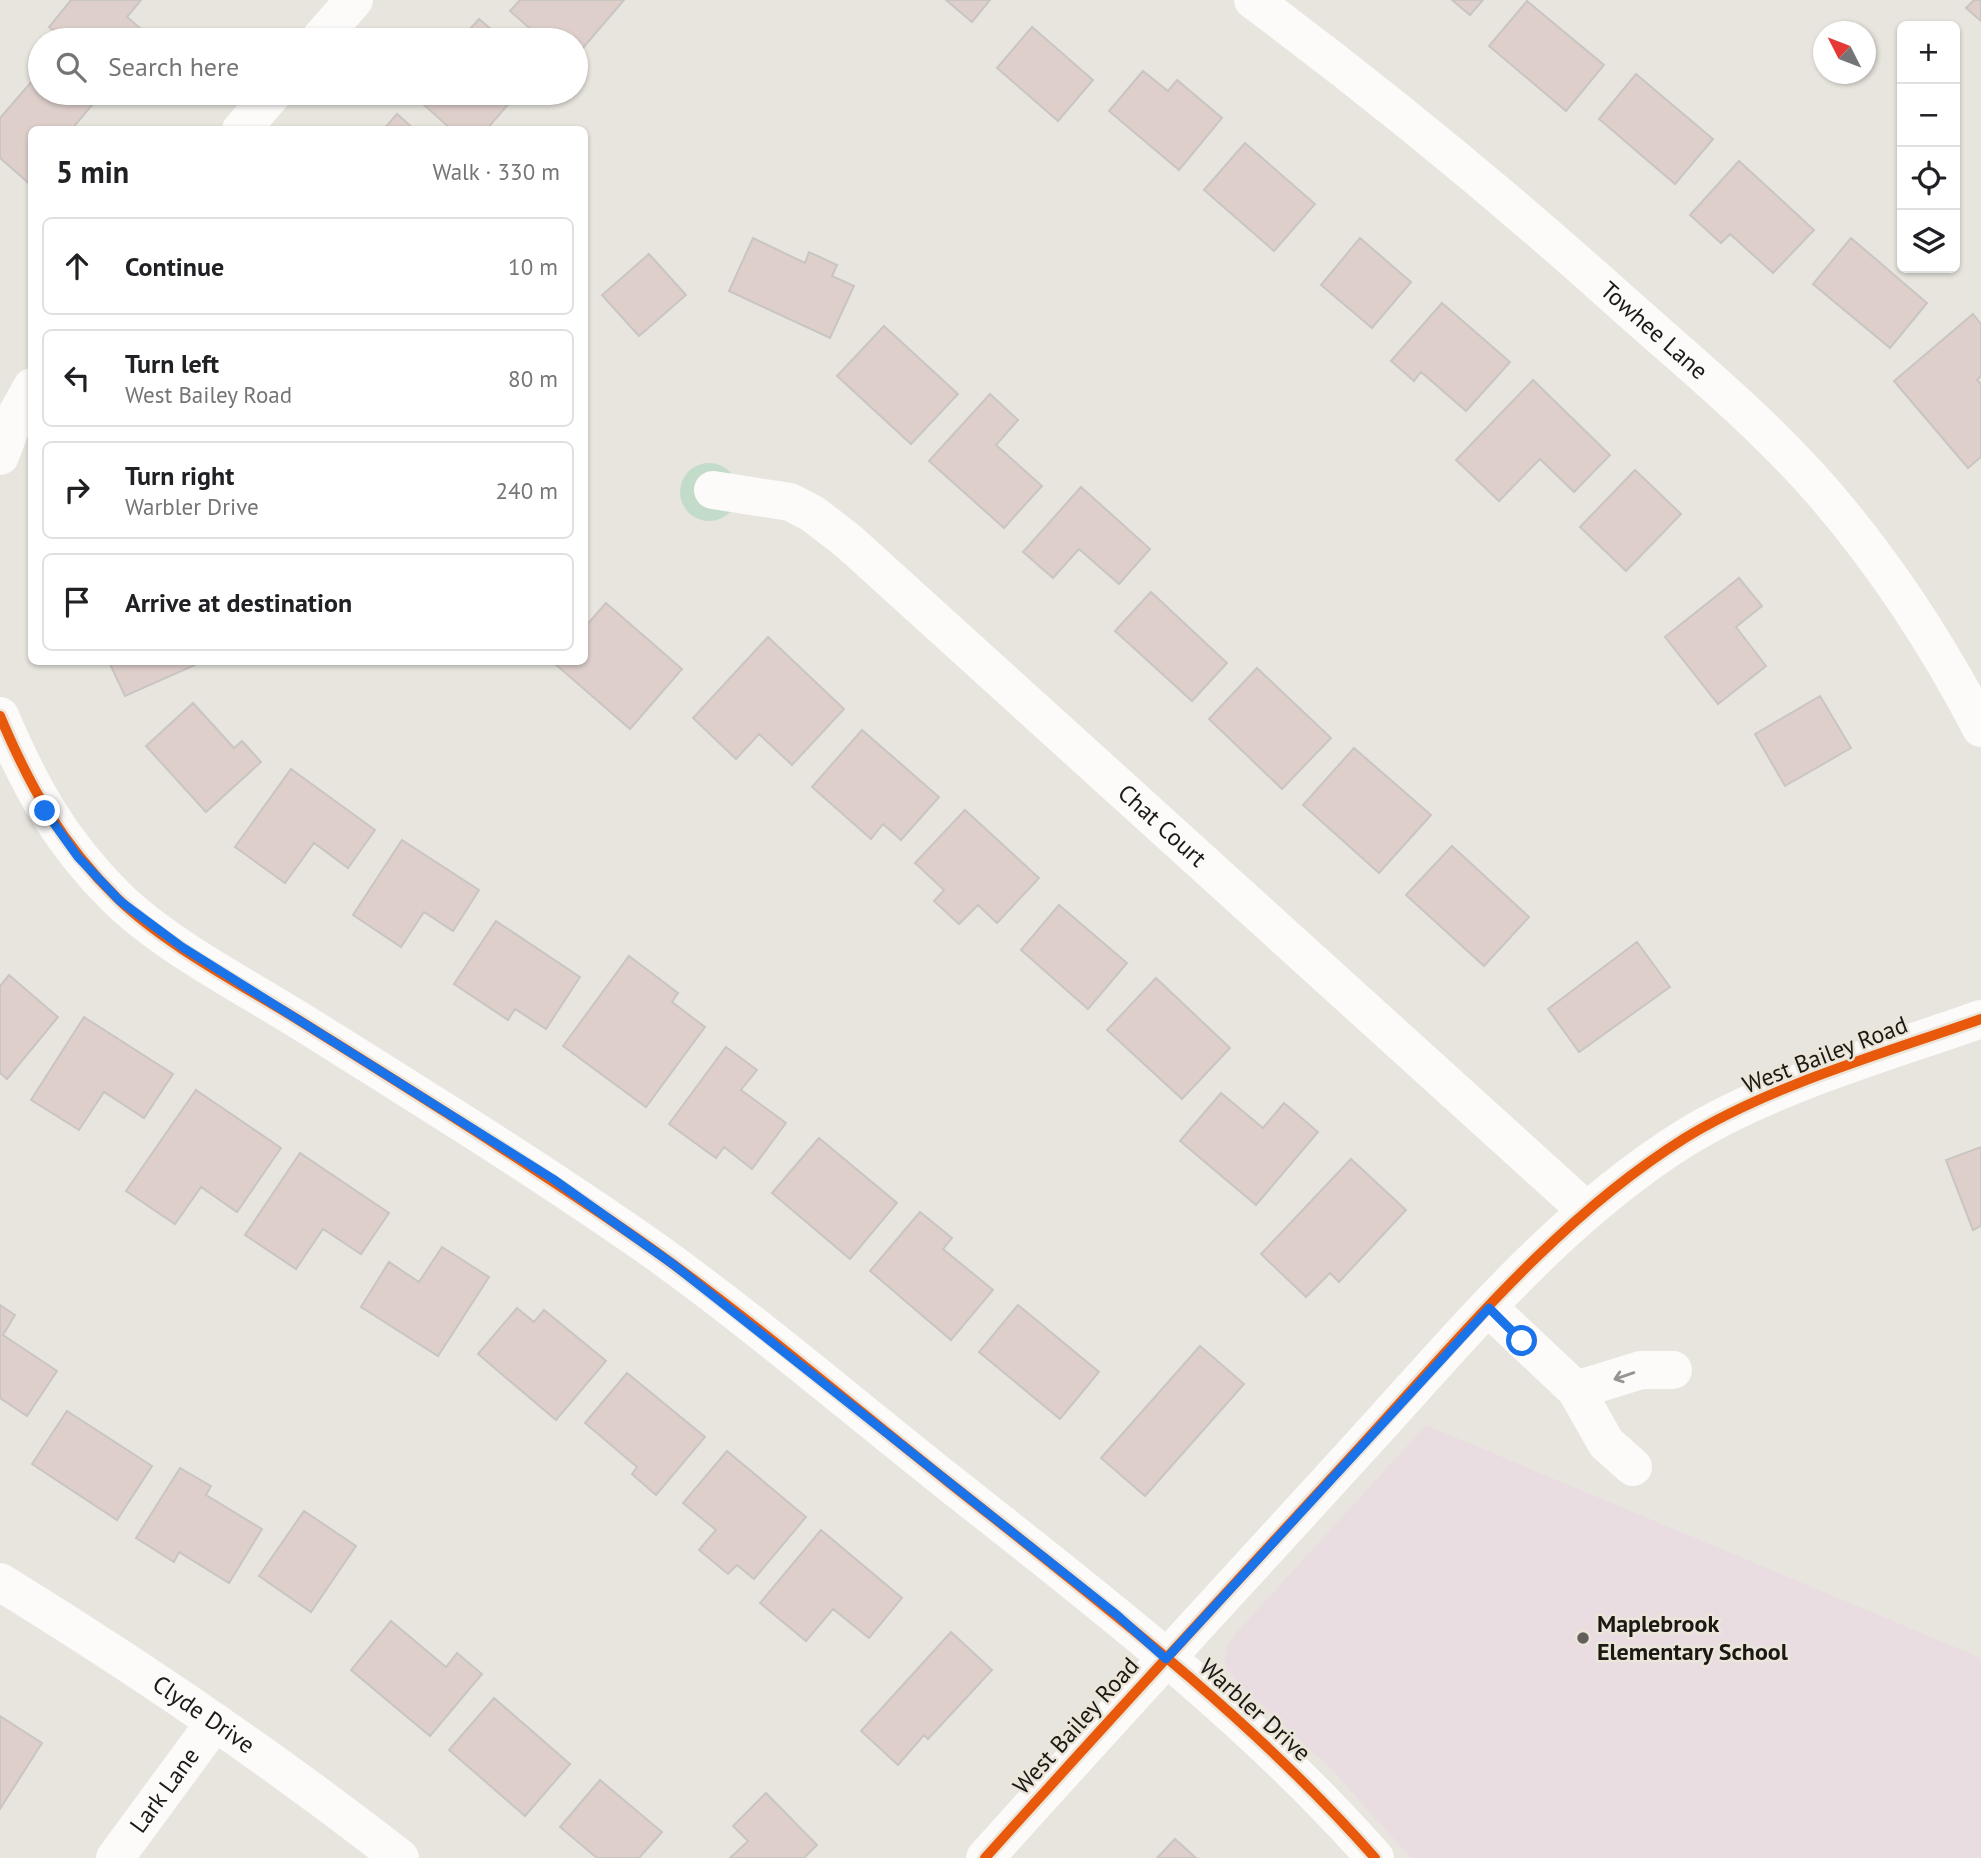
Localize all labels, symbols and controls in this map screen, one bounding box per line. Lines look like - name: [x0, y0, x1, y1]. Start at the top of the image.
- north arrow: [1813, 21, 1876, 84]
- map controls: [1897, 21, 1960, 273]
- button: +: [1897, 21, 1960, 84]
- search box: [28, 28, 588, 105]
- icon: search: [52, 48, 90, 86]
- text: Search here: [108, 50, 239, 83]
- button: −: [1897, 84, 1960, 147]
- button: locate: [1897, 147, 1960, 210]
- text: 5 min: [56, 152, 129, 191]
- text: Walk · 330 m: [433, 157, 560, 186]
- button: layers: [1897, 210, 1960, 273]
- icon: ahead: [58, 247, 96, 285]
- text: Continue: [125, 250, 224, 283]
- text: 10 m: [508, 252, 558, 281]
- street label: Towhee Lane: [1594, 275, 1715, 386]
- text: Turn left: [125, 347, 219, 380]
- icon: left: [58, 359, 96, 397]
- text: 80 m: [508, 364, 558, 393]
- text: West Bailey Road: [125, 380, 292, 409]
- text: Turn right: [125, 459, 234, 492]
- icon: right: [58, 471, 96, 509]
- text: 240 m: [496, 476, 558, 505]
- text: Warbler Drive: [125, 492, 259, 521]
- icon: arrive: [58, 583, 96, 621]
- text: Arrive at destination: [125, 586, 352, 619]
- street label: Chat Court: [1112, 777, 1213, 873]
- route end: [29, 795, 60, 826]
- street label: West Bailey Road: [1738, 1009, 1912, 1100]
- route start: [1506, 1325, 1537, 1356]
- one-way arrow: [1613, 1371, 1635, 1383]
- place label: Maplebrook Elementary School: [1597, 1608, 1789, 1667]
- marker: Maplebrook Elementary School: [1575, 1630, 1591, 1646]
- street label: West Bailey Road: [1006, 1651, 1145, 1801]
- street label: Warbler Drive: [1193, 1651, 1318, 1768]
- street label: Clyde Drive: [147, 1668, 261, 1760]
- street label: Lark Lane: [123, 1741, 206, 1839]

